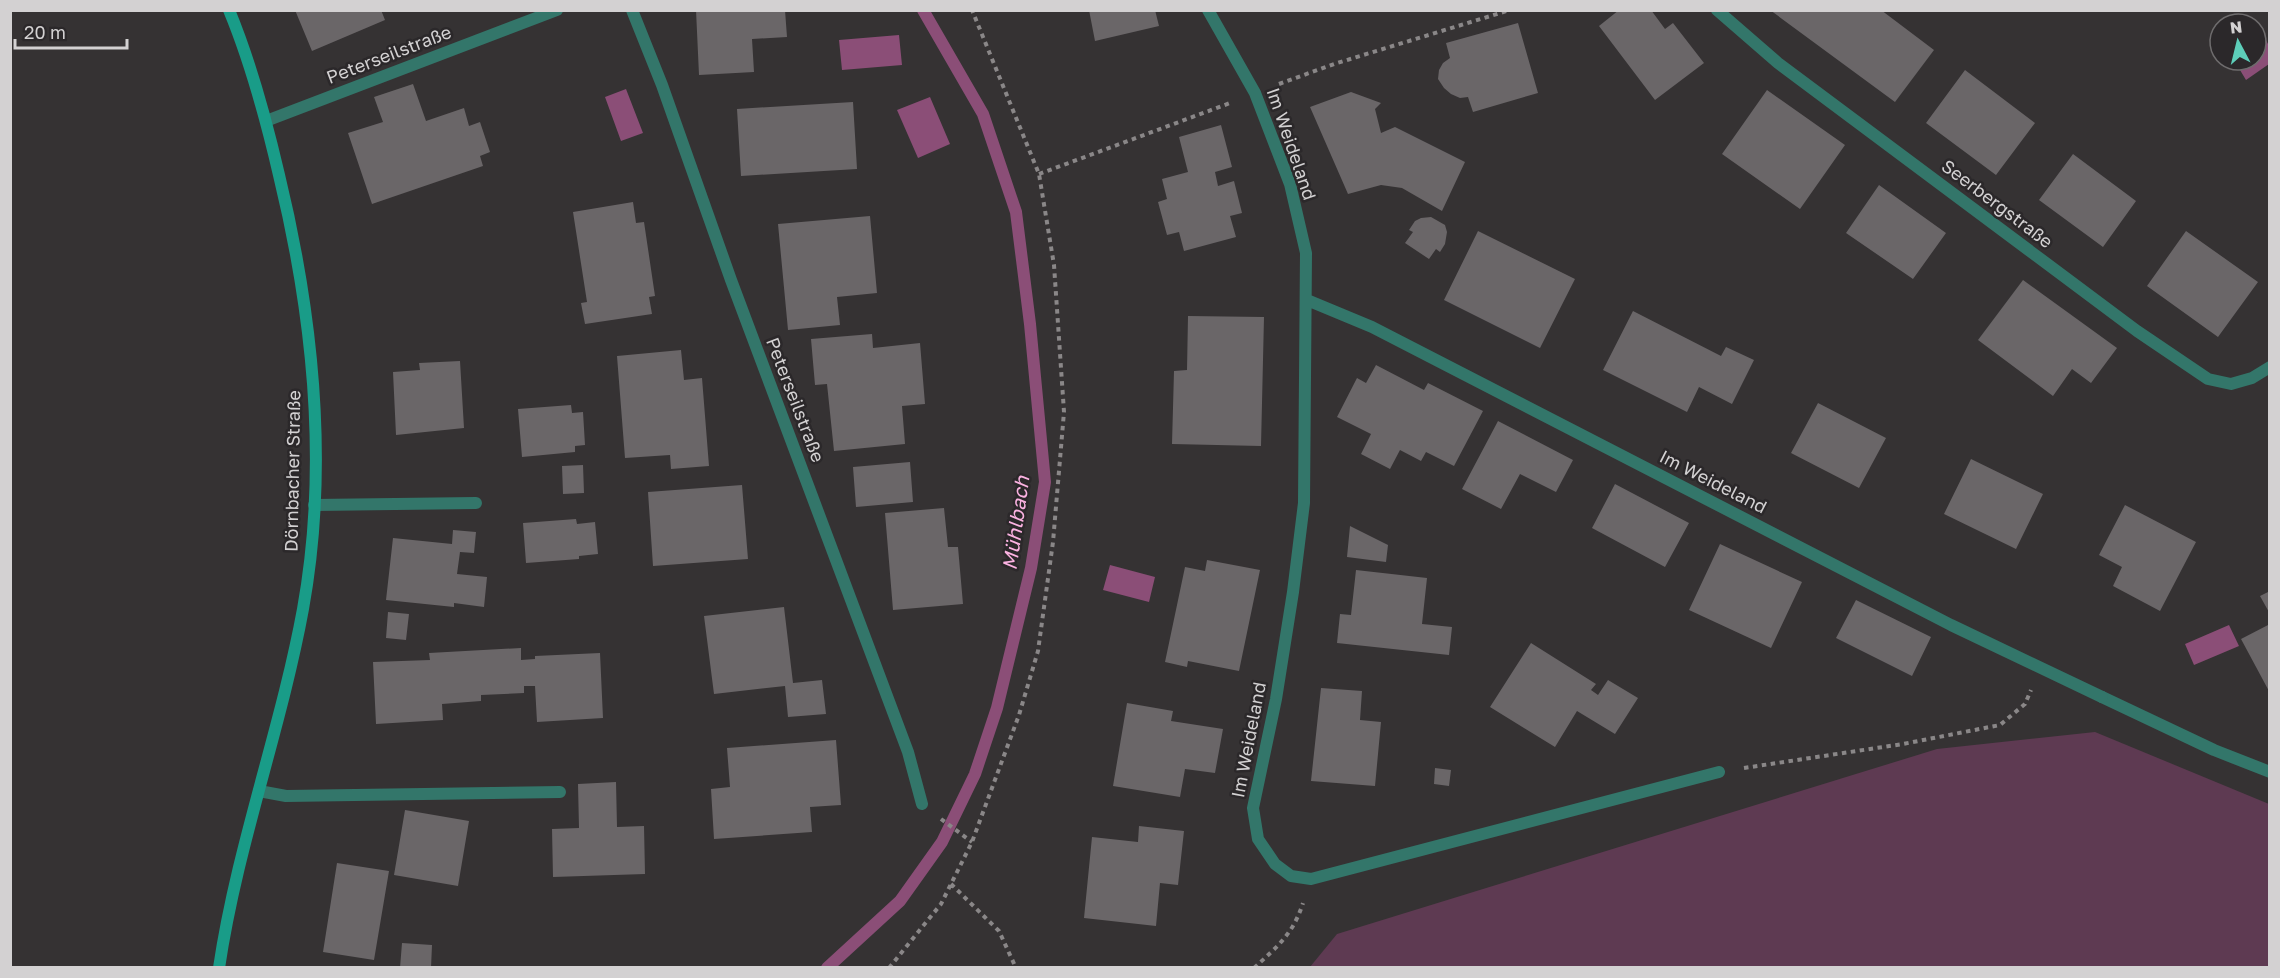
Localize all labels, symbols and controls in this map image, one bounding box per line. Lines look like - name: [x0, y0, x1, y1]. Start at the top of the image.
- scale bar: [15, 12, 128, 50]
- north arrow: [2208, 12, 2268, 72]
- text: N: [2229, 16, 2243, 38]
- street label: Peterseilstraße: [323, 20, 454, 88]
- text: 20 m: [24, 21, 66, 43]
- street label: Im Weideland: [1262, 85, 1321, 203]
- street label: Seerbergstraße: [1938, 154, 2058, 252]
- street label: Peterseilstraße: [762, 334, 830, 465]
- street label: Dörnbacher Straße: [280, 390, 304, 552]
- street label: Im Weideland: [1656, 445, 1771, 518]
- water label: Mühlbach: [997, 474, 1034, 571]
- street label: Im Weideland: [1226, 680, 1270, 800]

